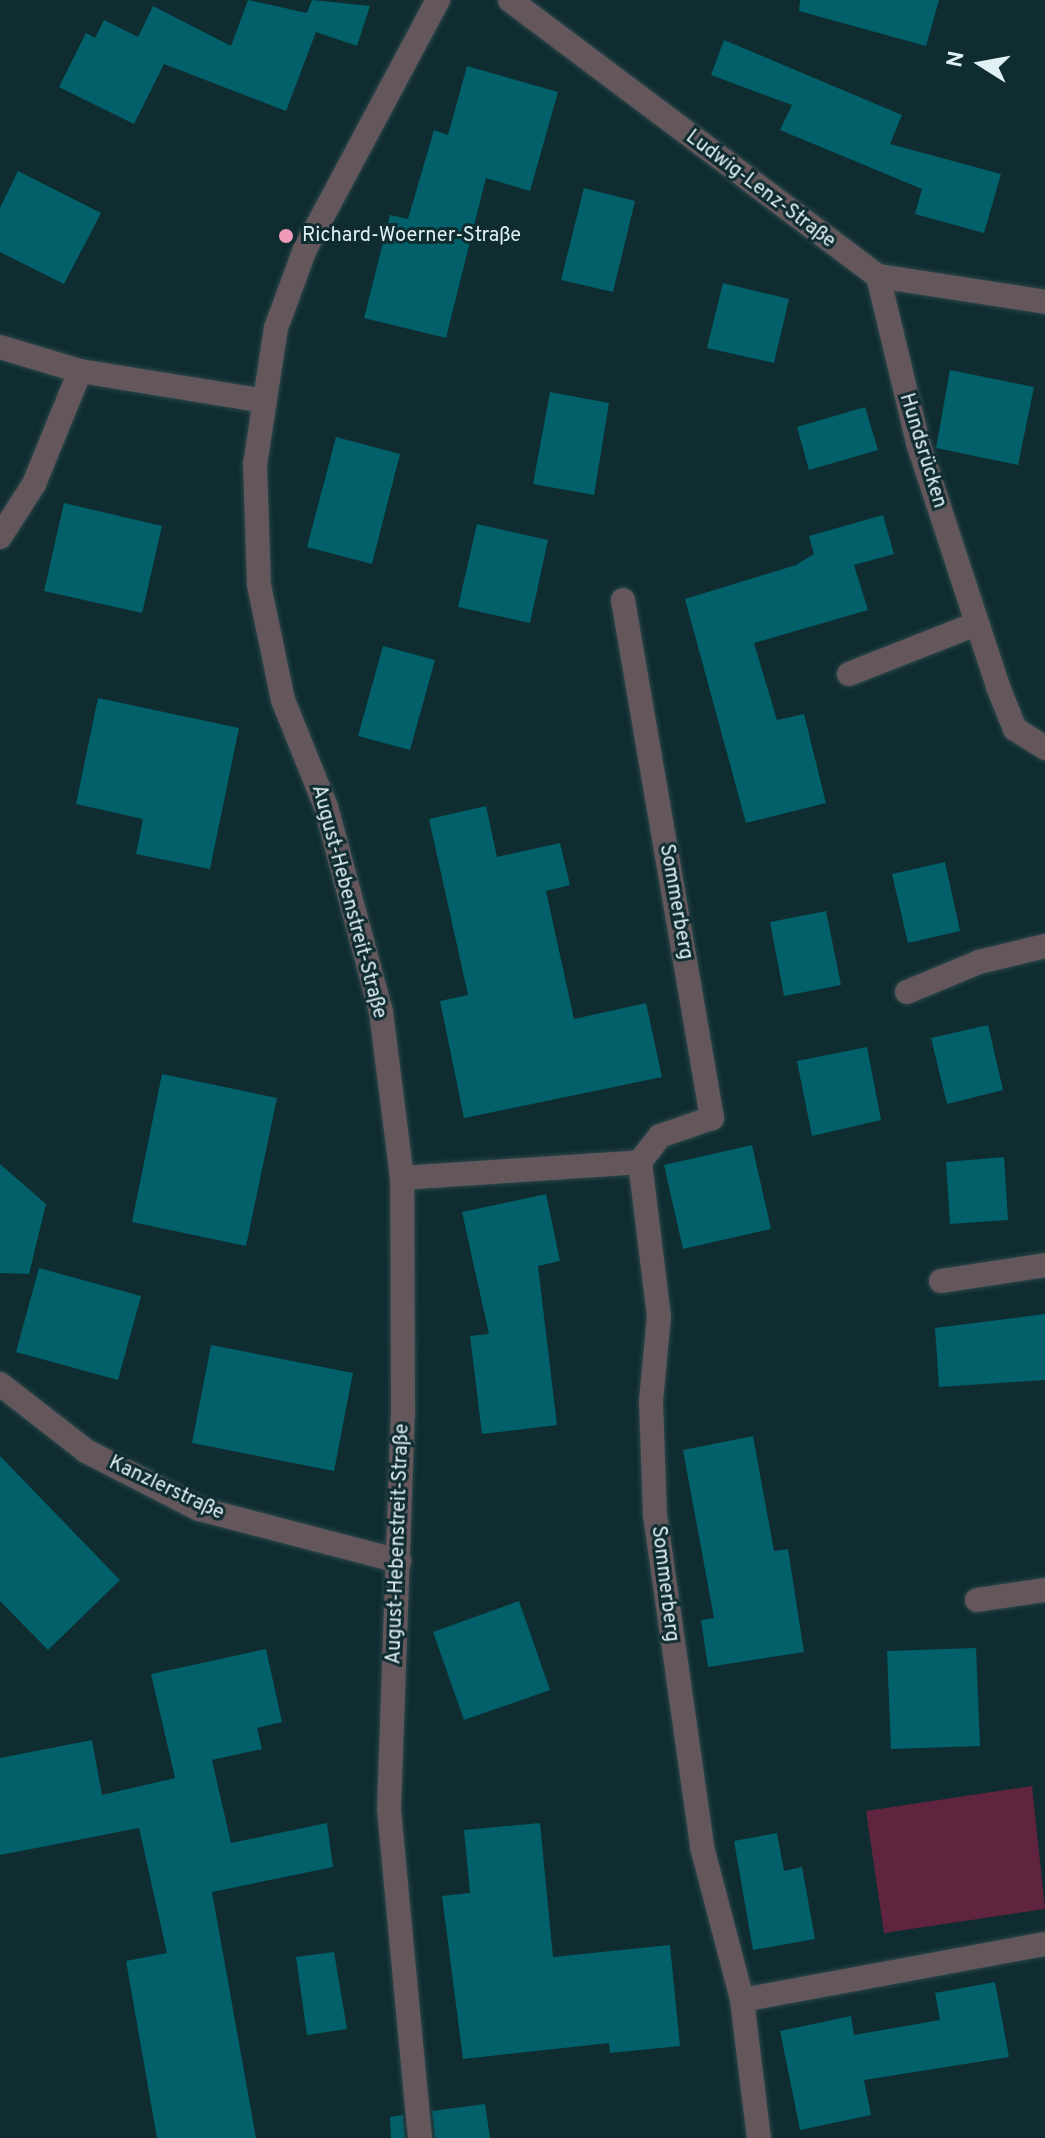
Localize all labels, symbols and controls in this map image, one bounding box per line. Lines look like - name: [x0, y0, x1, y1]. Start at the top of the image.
- north arrow: [941, 24, 1021, 104]
- text: N: [942, 49, 972, 70]
- street label: Ludwig-Lenz-Straße: [680, 126, 840, 254]
- place label: Richard-Woerner-Straße: [302, 224, 521, 248]
- marker: Richard-Woerner-Straße: [277, 227, 295, 245]
- street label: Hundsrücken: [893, 391, 951, 511]
- street label: August-Hebenstreit-Straße: [305, 782, 391, 1022]
- street label: Sommerberg: [653, 842, 697, 962]
- street label: August-Hebenstreit-Straße: [383, 1423, 415, 1665]
- street label: Kanzlerstraße: [105, 1452, 227, 1526]
- street label: Sommerberg: [645, 1525, 683, 1643]

